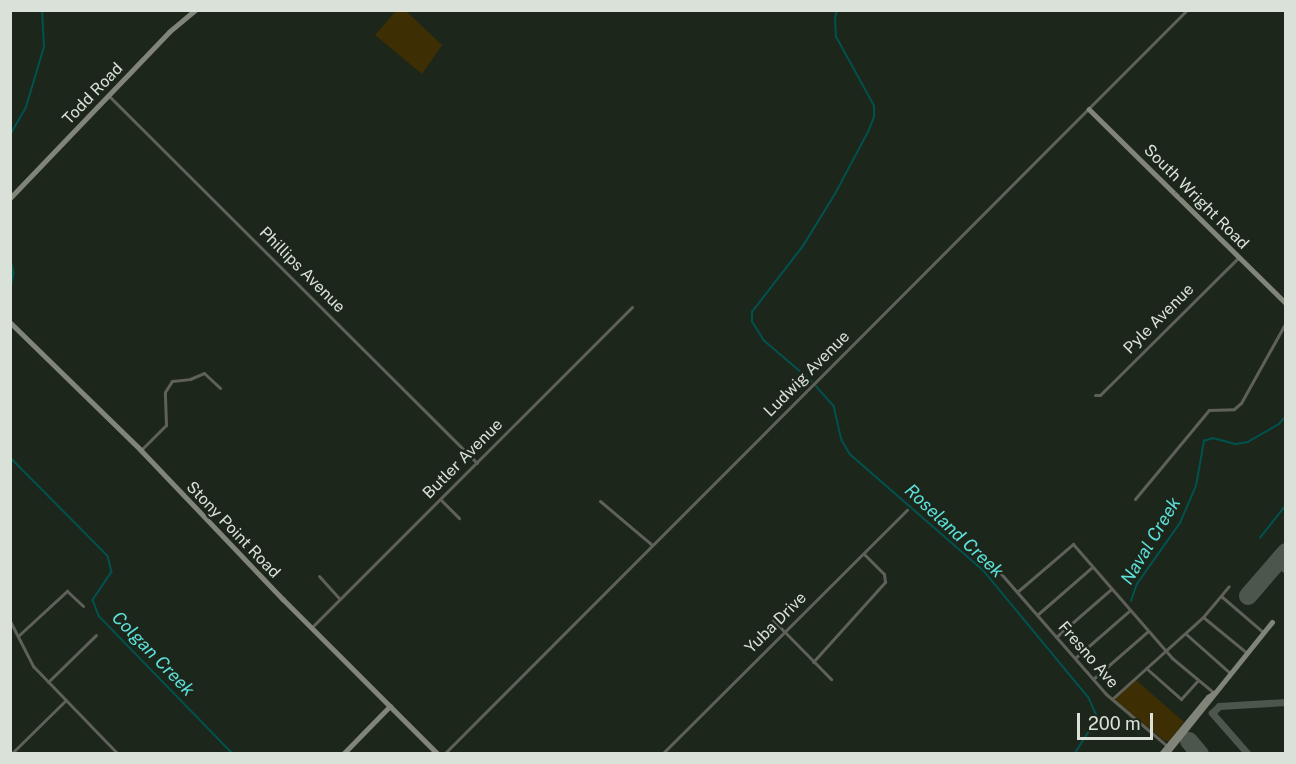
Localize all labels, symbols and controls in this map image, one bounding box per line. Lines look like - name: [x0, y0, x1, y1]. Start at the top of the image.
- street label: Todd Road: [59, 59, 127, 129]
- street label: South Wright Road: [1140, 141, 1252, 253]
- street label: Phillips Avenue: [255, 223, 349, 317]
- street label: Pyle Avenue: [1120, 280, 1198, 358]
- street label: Ludwig Avenue: [760, 327, 854, 421]
- street label: Butler Avenue: [419, 415, 507, 503]
- street label: Stony Point Road: [182, 478, 284, 582]
- water label: Roseland Creek: [900, 480, 1008, 582]
- water label: Naval Creek: [1116, 493, 1186, 589]
- street label: Yuba Drive: [741, 588, 811, 658]
- water label: Colgan Creek: [107, 607, 199, 701]
- street label: Fresno Ave: [1054, 618, 1122, 692]
- scale bar: [1080, 701, 1156, 739]
- text: 200 m: [1088, 713, 1141, 734]

